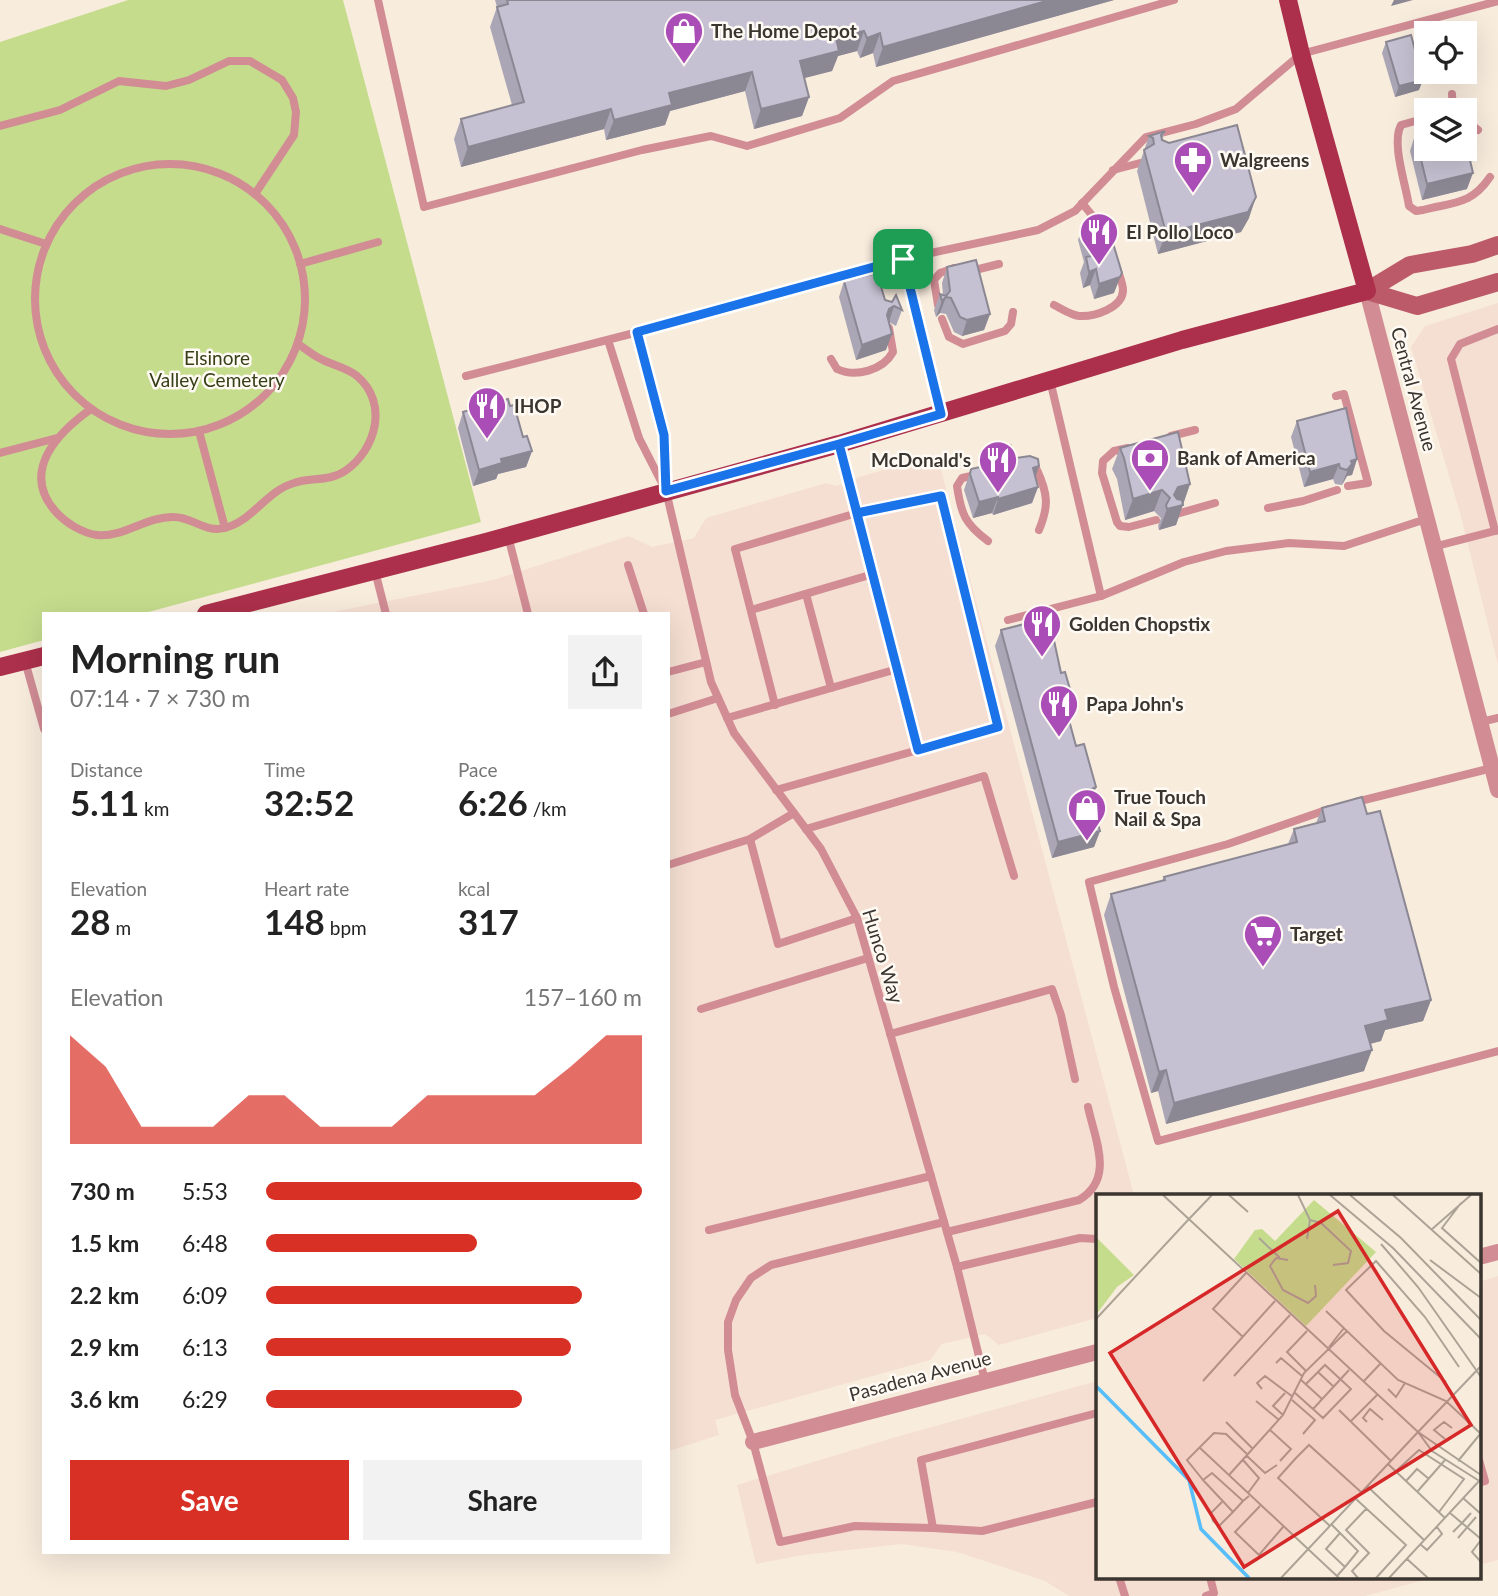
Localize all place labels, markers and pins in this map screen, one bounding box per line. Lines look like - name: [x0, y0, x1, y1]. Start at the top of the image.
- shop icon: The Home Depot: [663, 10, 705, 65]
- place label: The Home Depot: [711, 19, 857, 42]
- pharmacy icon: Walgreens: [1172, 139, 1214, 194]
- place label: Walgreens: [1220, 148, 1309, 171]
- restaurant icon: El Pollo Loco: [1078, 211, 1120, 266]
- place label: El Pollo Loco: [1126, 220, 1234, 243]
- pin: [873, 229, 933, 289]
- restaurant icon: IHOP: [466, 385, 508, 440]
- place label: IHOP: [514, 394, 562, 417]
- bank icon: Bank of America: [1129, 437, 1171, 492]
- restaurant icon: McDonald's: [977, 439, 1019, 494]
- place label: Bank of America: [1177, 446, 1316, 469]
- place label: McDonald's: [871, 448, 971, 471]
- restaurant icon: Golden Chopstix: [1021, 603, 1063, 658]
- place label: Golden Chopstix: [1069, 612, 1210, 635]
- restaurant icon: Papa John's: [1038, 683, 1080, 738]
- place label: Papa John's: [1086, 692, 1184, 715]
- place label: True Touch Nail & Spa: [1114, 785, 1206, 830]
- shop icon: True Touch Nail & Spa: [1066, 787, 1108, 842]
- supermarket icon: Target: [1242, 913, 1284, 968]
- place label: Target: [1290, 922, 1343, 945]

